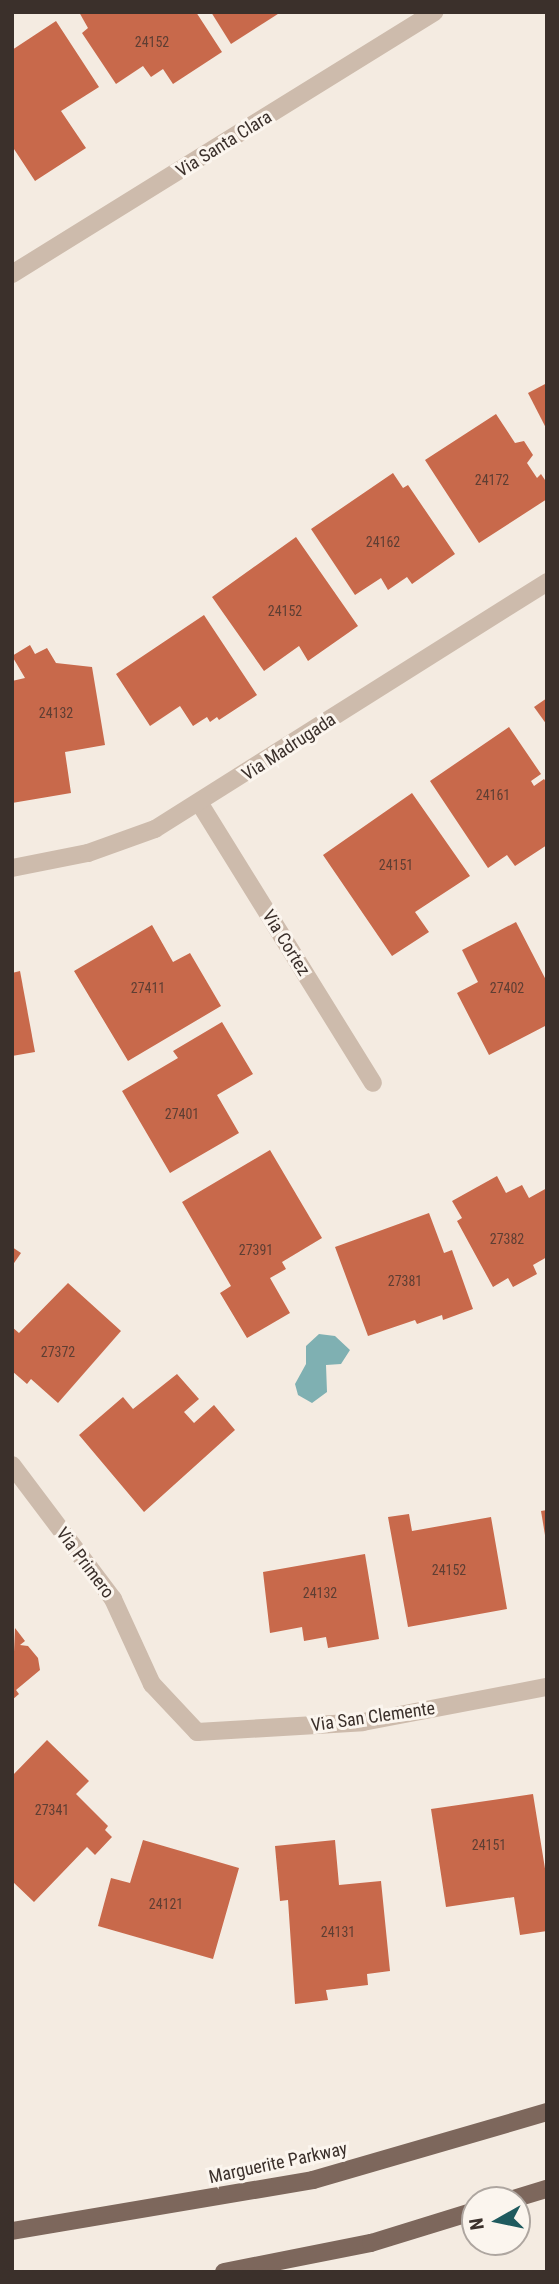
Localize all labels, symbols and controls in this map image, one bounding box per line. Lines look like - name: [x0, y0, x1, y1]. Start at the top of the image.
- house number: 24152: [135, 34, 169, 50]
- street label: Via Santa Clara: [172, 106, 276, 182]
- house number: 24172: [475, 472, 509, 488]
- house number: 24162: [366, 534, 400, 550]
- house number: 24152: [268, 603, 302, 619]
- house number: 24132: [39, 705, 73, 721]
- street label: Via Madrugada: [238, 709, 340, 785]
- house number: 24161: [476, 787, 510, 803]
- house number: 24151: [379, 857, 413, 873]
- street label: Via Cortez: [257, 906, 315, 980]
- house number: 27411: [131, 980, 165, 996]
- house number: 27402: [490, 980, 524, 996]
- house number: 27401: [165, 1106, 199, 1122]
- house number: 27382: [490, 1231, 524, 1247]
- house number: 27391: [239, 1242, 273, 1258]
- house number: 27381: [388, 1273, 422, 1289]
- house number: 27372: [41, 1344, 75, 1360]
- street label: Via Primero: [51, 1523, 119, 1603]
- house number: 24152: [432, 1562, 466, 1578]
- house number: 24132: [303, 1585, 337, 1601]
- street label: Via San Clemente: [310, 1698, 436, 1736]
- house number: 27341: [35, 1802, 69, 1818]
- house number: 24151: [472, 1837, 506, 1853]
- house number: 24121: [149, 1896, 183, 1912]
- house number: 24131: [321, 1924, 355, 1940]
- street label: Marguerite Parkway: [207, 2138, 349, 2188]
- north arrow: [461, 2186, 531, 2256]
- text: N: [464, 2217, 489, 2232]

